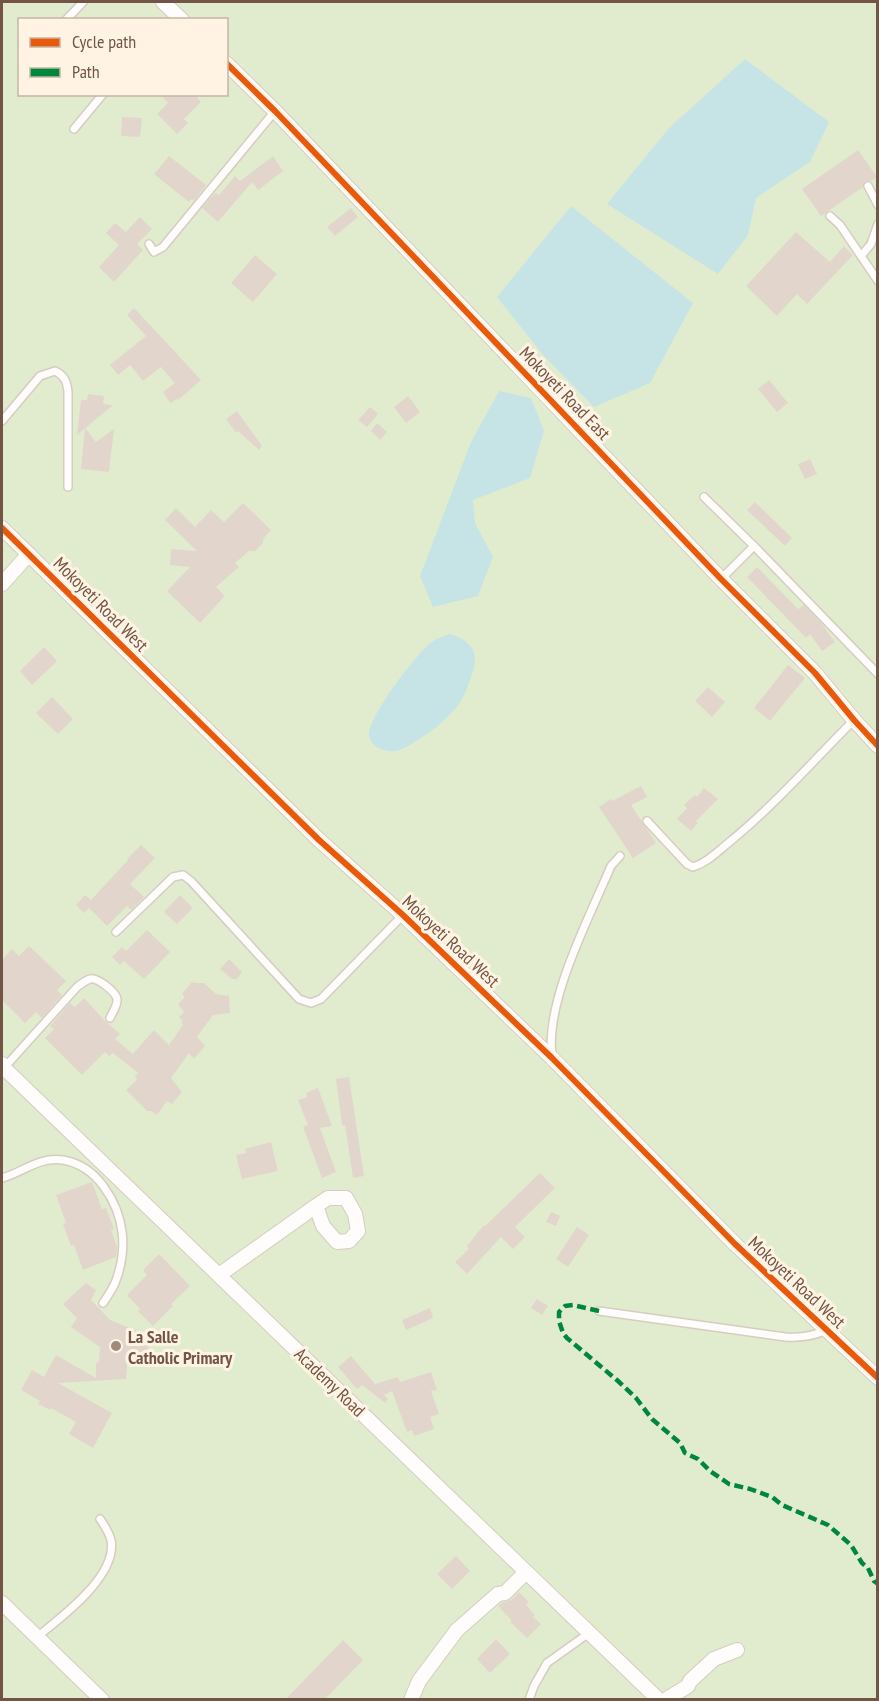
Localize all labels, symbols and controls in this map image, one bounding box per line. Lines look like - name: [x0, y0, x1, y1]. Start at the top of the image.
- legend: [18, 18, 228, 96]
- text: Cycle path: [72, 30, 136, 53]
- text: Path: [72, 60, 100, 83]
- street label: Mokoyeti Road East: [515, 341, 615, 445]
- street label: Mokoyeti Road West: [49, 552, 153, 656]
- street label: Mokoyeti Road West: [398, 890, 504, 992]
- street label: Mokoyeti Road West: [744, 1231, 850, 1333]
- place label: La Salle Catholic Primary: [128, 1325, 233, 1369]
- marker: La Salle Catholic Primary: [109, 1339, 123, 1353]
- street label: Academy Road: [290, 1343, 370, 1421]

